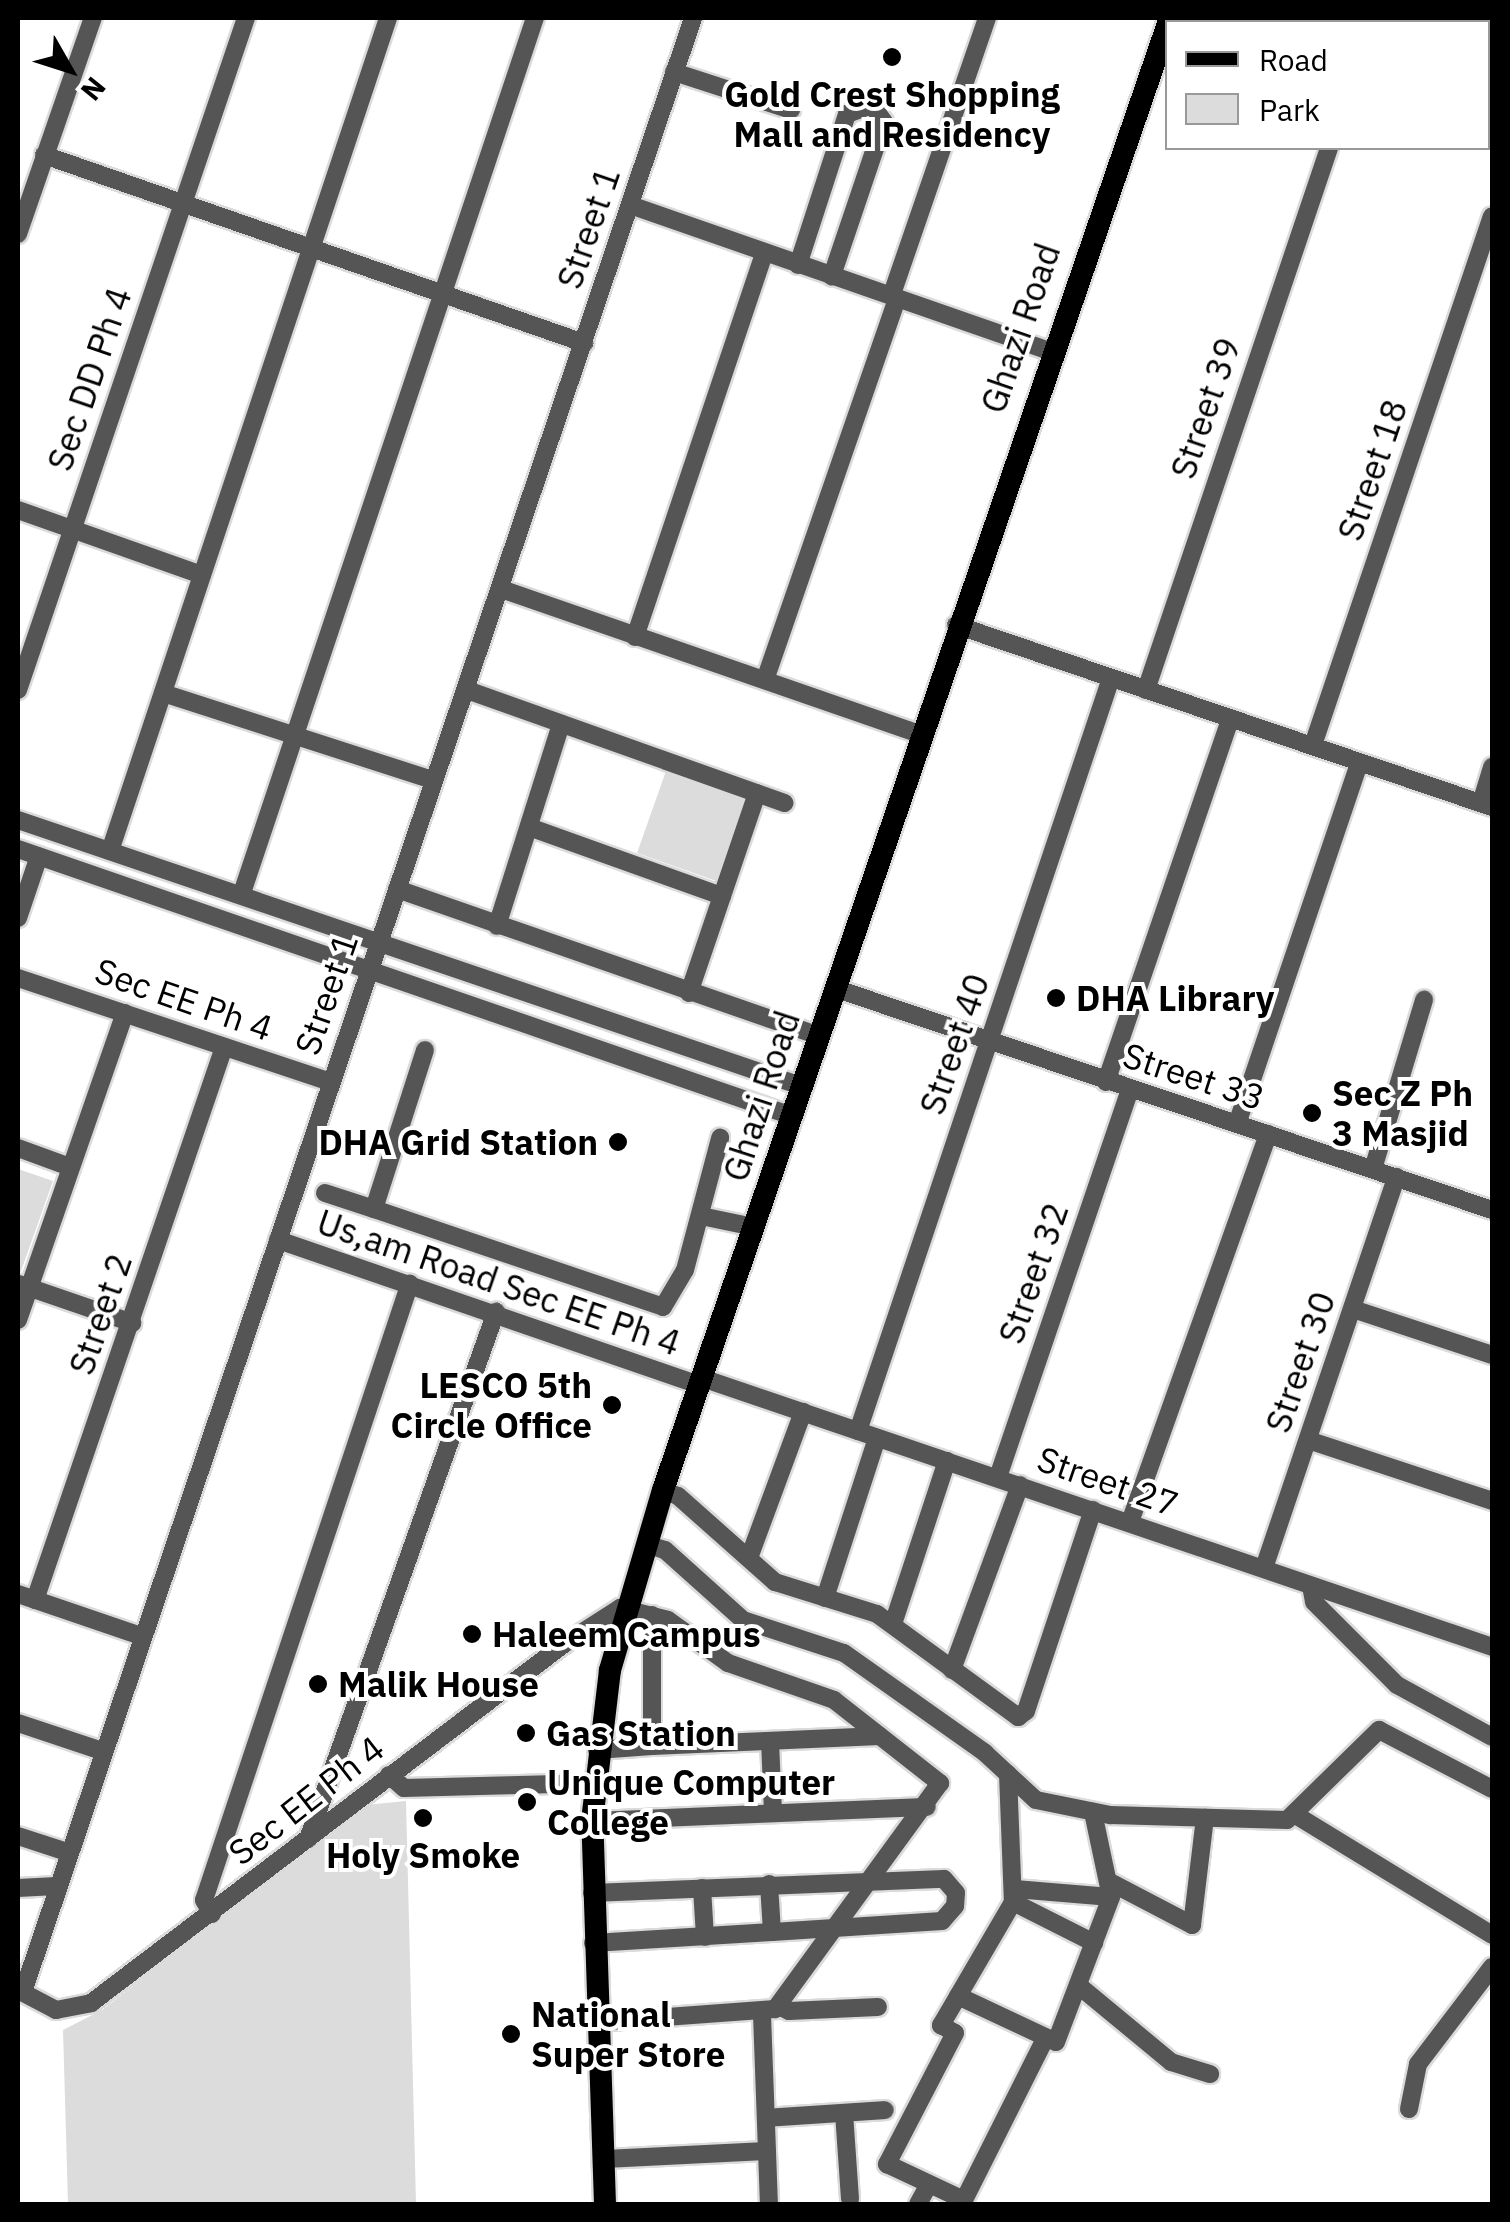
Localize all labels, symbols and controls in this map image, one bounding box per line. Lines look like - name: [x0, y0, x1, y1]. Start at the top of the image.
- north arrow: [20, 20, 120, 120]
- legend: [1165, 20, 1490, 150]
- text: Road: [1259, 40, 1328, 79]
- marker: Gold Crest Shopping Mall and Residency: [881, 46, 903, 68]
- text: N: [73, 70, 114, 109]
- place label: Gold Crest Shopping Mall and Residency: [724, 73, 1060, 155]
- text: Park: [1259, 90, 1320, 129]
- street label: Street 1: [548, 162, 628, 294]
- street label: Ghazi Road: [971, 238, 1069, 418]
- street label: Sec DD Ph 4: [38, 282, 140, 476]
- street label: Street 39: [1161, 332, 1249, 484]
- street label: Street 18: [1328, 394, 1416, 546]
- street label: Street 1: [286, 928, 366, 1060]
- street label: Sec EE Ph 4: [90, 949, 278, 1049]
- street label: Street 40: [910, 968, 998, 1120]
- place label: DHA Library: [1076, 977, 1274, 1019]
- marker: DHA Library: [1045, 987, 1067, 1009]
- street label: Ghazi Road: [714, 1006, 808, 1186]
- street label: Street 33: [1118, 1033, 1270, 1119]
- place label: Sec Z Ph 3 Masjid: [1332, 1072, 1473, 1154]
- marker: Sec Z Ph 3 Masjid: [1301, 1102, 1323, 1124]
- place label: DHA Grid Station: [318, 1121, 598, 1163]
- marker: DHA Grid Station: [607, 1131, 629, 1153]
- street label: Street 32: [989, 1197, 1077, 1349]
- street label: Us,am Road Sec EE Ph 4: [312, 1200, 686, 1364]
- street label: Street 2: [60, 1248, 140, 1380]
- street label: Street 30: [1256, 1286, 1344, 1438]
- place label: LESCO 5th Circle Office: [391, 1364, 592, 1446]
- marker: LESCO 5th Circle Office: [601, 1394, 623, 1416]
- street label: Street 27: [1032, 1437, 1184, 1525]
- place label: Haleem Campus: [492, 1613, 761, 1655]
- marker: Haleem Campus: [461, 1623, 483, 1645]
- place label: Malik House: [338, 1663, 539, 1705]
- marker: Malik House: [307, 1673, 329, 1695]
- place label: Gas Station: [546, 1712, 736, 1754]
- marker: Gas Station: [515, 1722, 537, 1744]
- street label: Sec EE Ph 4: [220, 1727, 392, 1873]
- place label: Unique Computer College: [547, 1761, 835, 1843]
- marker: Unique Computer College: [516, 1791, 538, 1813]
- marker: Holy Smoke: [412, 1807, 434, 1829]
- place label: Holy Smoke: [326, 1834, 520, 1876]
- place label: National Super Store: [531, 1993, 725, 2075]
- marker: National Super Store: [500, 2023, 522, 2045]

